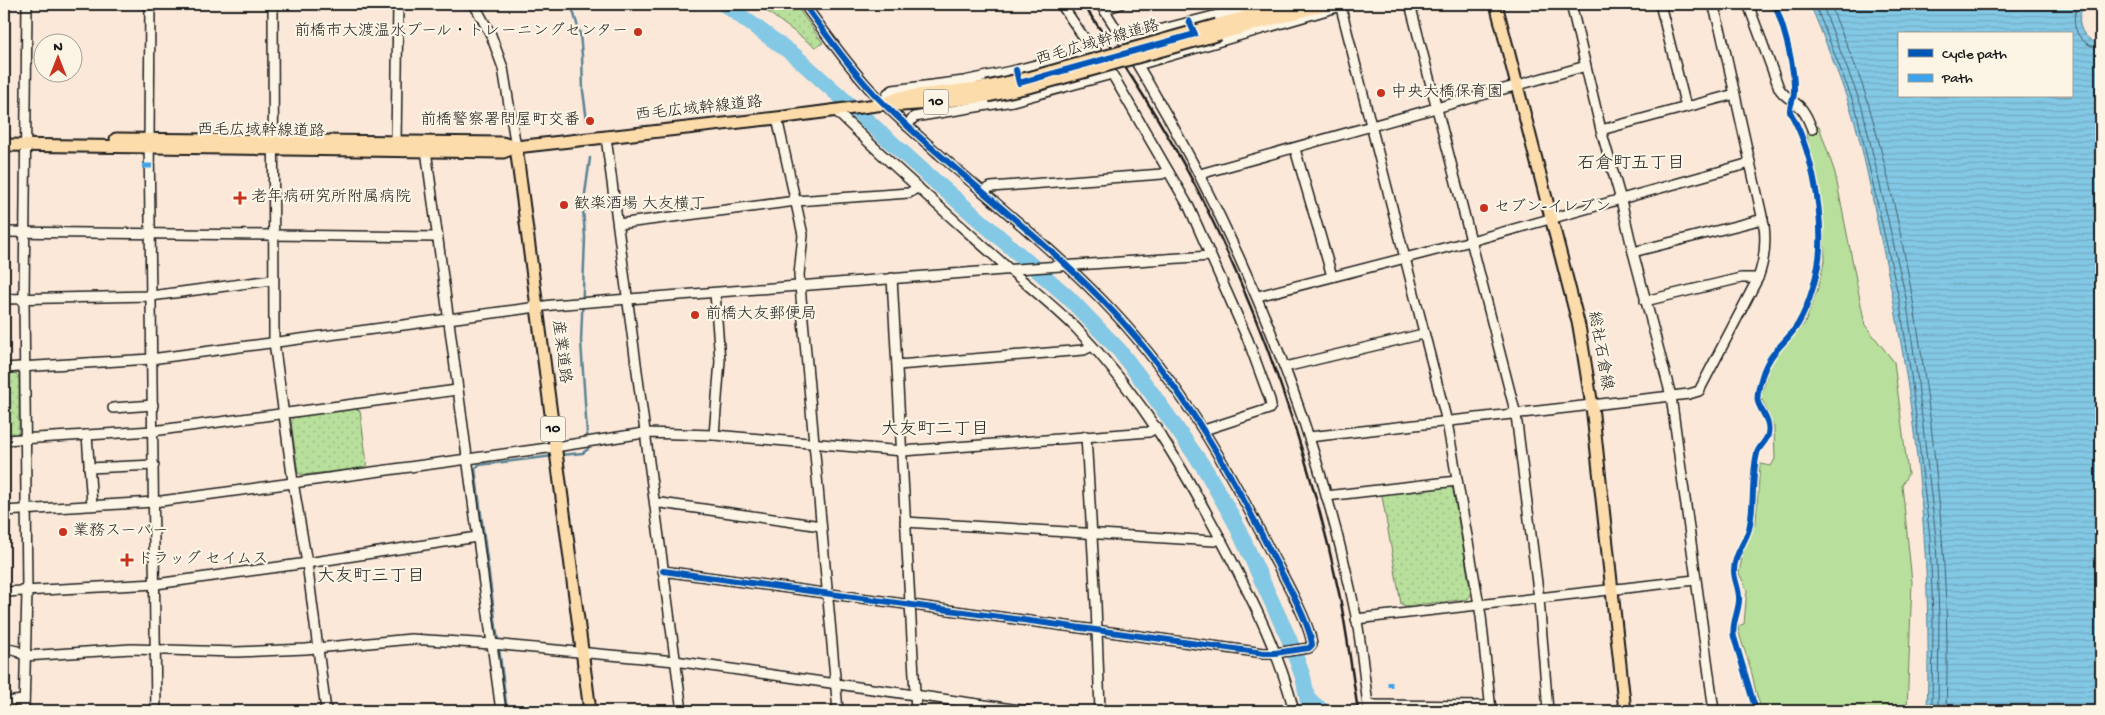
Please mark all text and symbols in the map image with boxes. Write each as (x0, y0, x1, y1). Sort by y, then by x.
street label: 西毛広域幹線道路 (1033, 15, 1162, 71)
place label: 前橋市大渡温水プール・トレーニングセンター (294, 22, 628, 42)
marker: 前橋市大渡温水プール・トレーニングセンター (632, 26, 644, 38)
north arrow (32, 32, 82, 82)
legend (1898, 32, 2072, 98)
text: N (53, 39, 63, 56)
text: Cycle path (1942, 46, 2007, 64)
text: Path (1941, 70, 1973, 88)
place label: 中央大橋保育園 (1391, 83, 1503, 103)
marker: 中央大橋保育園 (1375, 87, 1387, 99)
road number: 10 (924, 90, 948, 114)
street label: 西毛広域幹線道路 (634, 92, 764, 126)
place label: 前橋警察署問屋町交番 (420, 110, 580, 131)
marker: 前橋警察署問屋町交番 (584, 115, 596, 127)
street label: 西毛広域幹線道路 (197, 119, 325, 143)
district label: 石倉町五丁目 (1577, 153, 1685, 175)
place label: 老年病研究所附属病院 (251, 188, 411, 208)
marker: 老年病研究所附属病院 (233, 191, 247, 205)
place label: 歓楽酒場 大友横丁 (574, 195, 706, 215)
place label: セブン-イレブン (1494, 198, 1611, 218)
marker: 歓楽酒場 大友横丁 (558, 199, 570, 211)
marker: セブン-イレブン (1478, 202, 1490, 214)
place label: 前橋大友郵便局 (705, 305, 817, 325)
marker: 前橋大友郵便局 (689, 309, 701, 321)
street label: 総社石倉線 (1583, 310, 1617, 392)
street label: 産業道路 (547, 319, 574, 385)
road number: 10 (540, 416, 566, 442)
district label: 大友町二丁目 (881, 419, 989, 441)
place label: 業務スーパー (73, 522, 168, 542)
marker: 業務スーパー (57, 526, 69, 538)
place label: ドラッグ セイムス (137, 550, 268, 570)
marker: ドラッグ セイムス (121, 554, 133, 566)
district label: 大友町三丁目 (317, 566, 425, 588)

